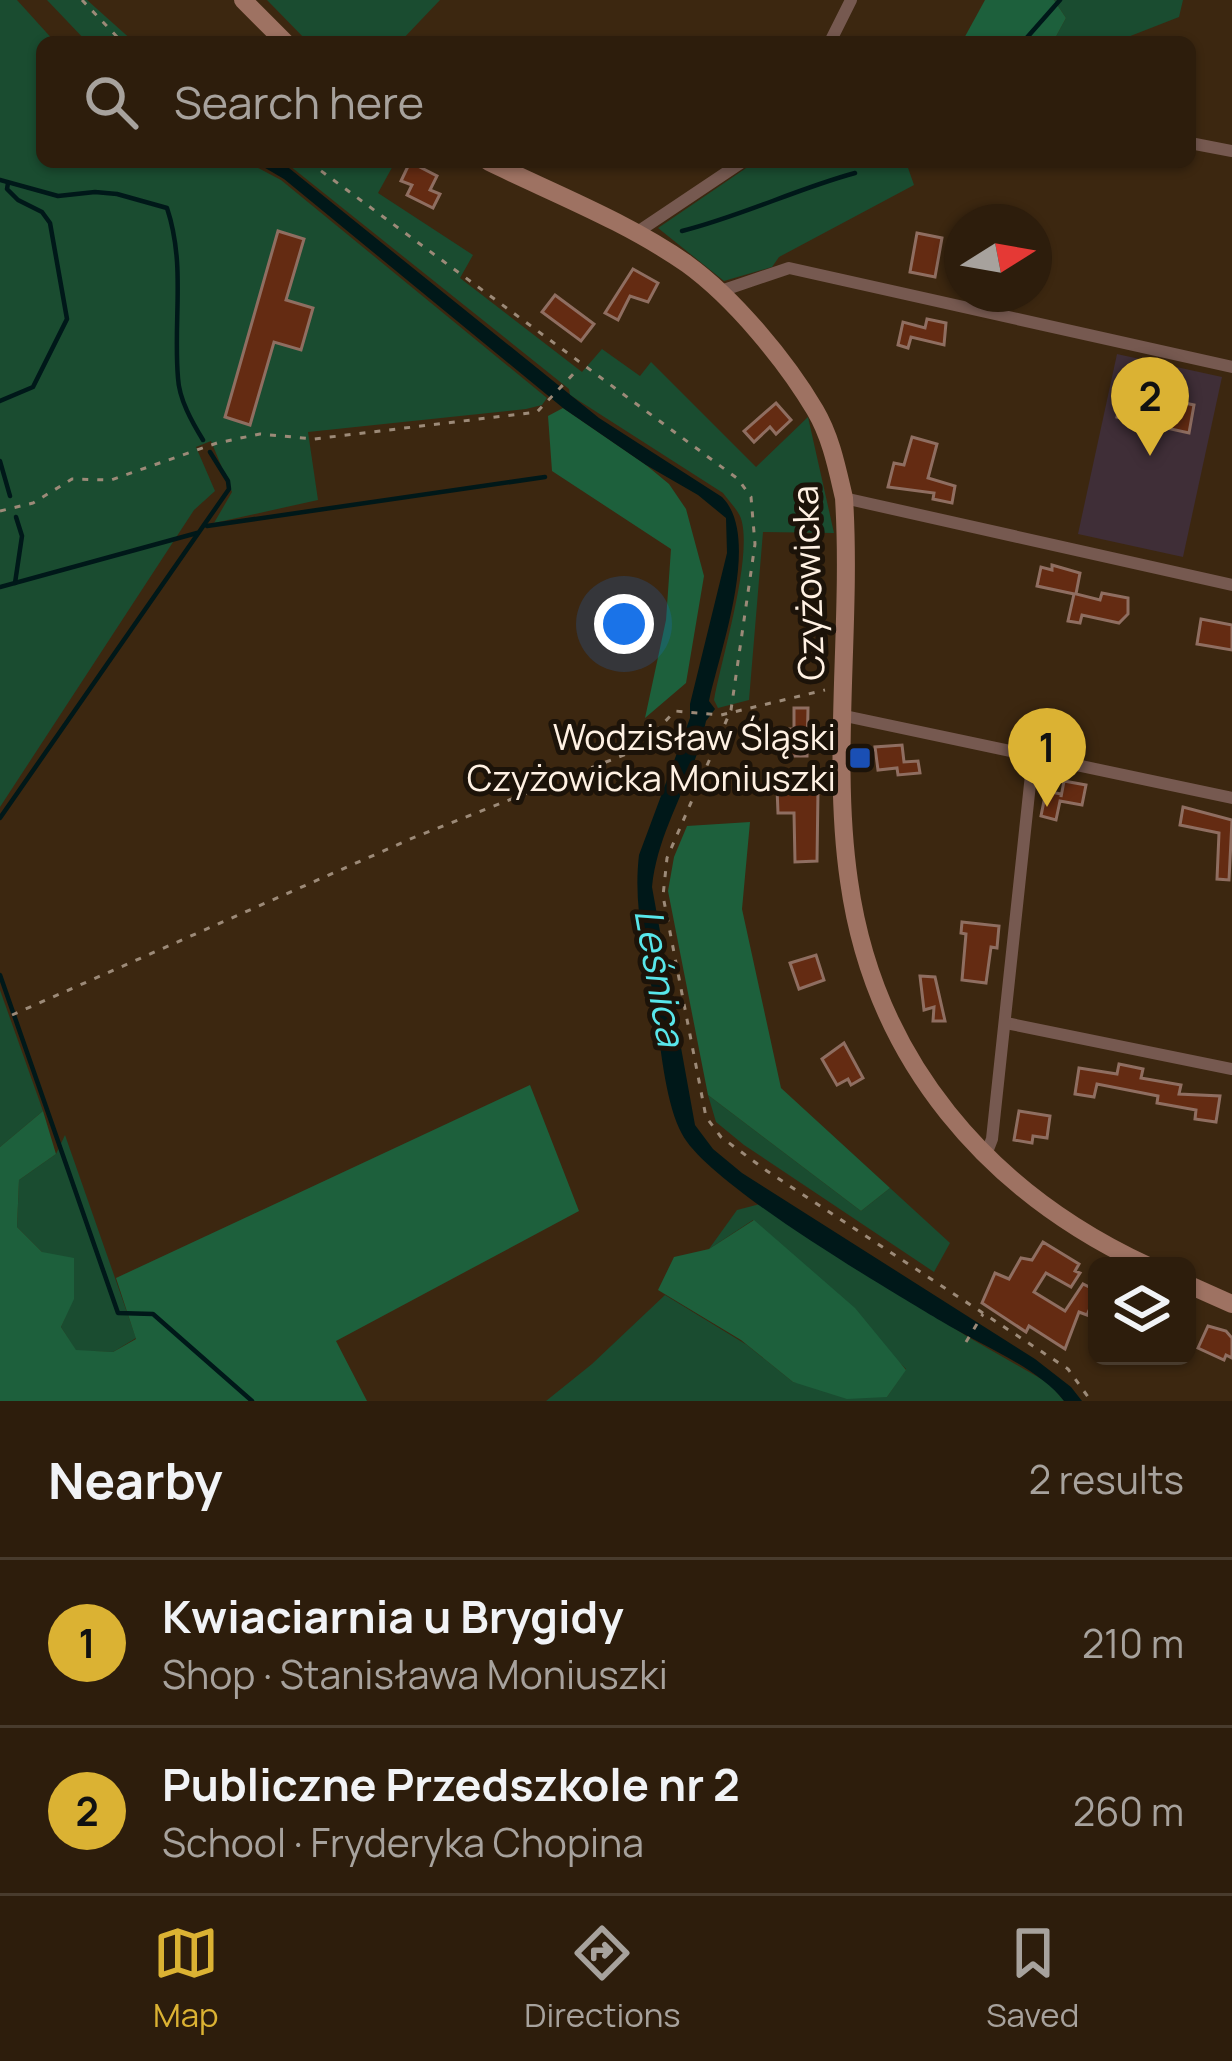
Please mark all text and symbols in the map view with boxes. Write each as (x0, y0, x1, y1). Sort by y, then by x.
search box (36, 36, 1196, 168)
icon: search (78, 69, 144, 135)
text: Search here (174, 71, 424, 133)
north arrow (944, 204, 1052, 312)
pin: 2 (1111, 357, 1189, 456)
street label: Czyżowicka (780, 485, 835, 681)
your location (594, 594, 654, 654)
pin: 1 (1008, 708, 1086, 807)
place label: Wodzisław Śląski Czyżowicka Moniuszki (467, 712, 836, 802)
marker: Wodzisław Śląski Czyżowicka Moniuszki (847, 745, 873, 771)
water label: Leśnica (622, 904, 700, 1052)
map controls (1088, 1257, 1196, 1365)
button: layers (1088, 1257, 1196, 1365)
text: Nearby (48, 1445, 223, 1514)
text: 2 results (1029, 1452, 1184, 1506)
text: Kwiaciarnia u Brygidy (162, 1585, 624, 1647)
text: 1 (78, 1616, 96, 1670)
text: 210 m (1082, 1616, 1184, 1670)
text: Shop · Stanisława Moniuszki (162, 1647, 668, 1701)
text: Publiczne Przedszkole nr 2 (162, 1753, 740, 1815)
text: 2 (75, 1784, 99, 1838)
text: 260 m (1073, 1784, 1184, 1838)
text: School · Fryderyka Chopina (162, 1815, 644, 1869)
tab: Map (153, 1920, 219, 2037)
tab: Directions (524, 1920, 681, 2037)
tab: Saved (986, 1920, 1079, 2037)

